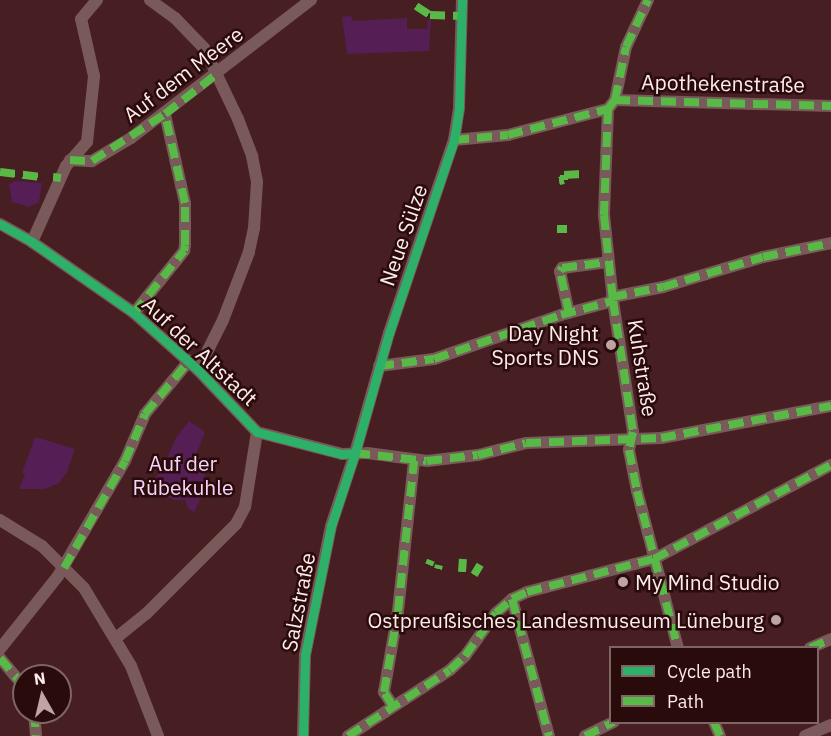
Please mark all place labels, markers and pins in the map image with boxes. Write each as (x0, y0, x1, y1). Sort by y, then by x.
place label: Day Night Sports DNS (491, 320, 599, 370)
marker: Day Night Sports DNS (604, 338, 618, 352)
place label: My Mind Studio (635, 569, 780, 595)
marker: My Mind Studio (616, 575, 630, 589)
place label: Ostpreußisches Landesmuseum Lüneburg (367, 607, 764, 633)
marker: Ostpreußisches Landesmuseum Lüneburg (769, 613, 783, 627)

